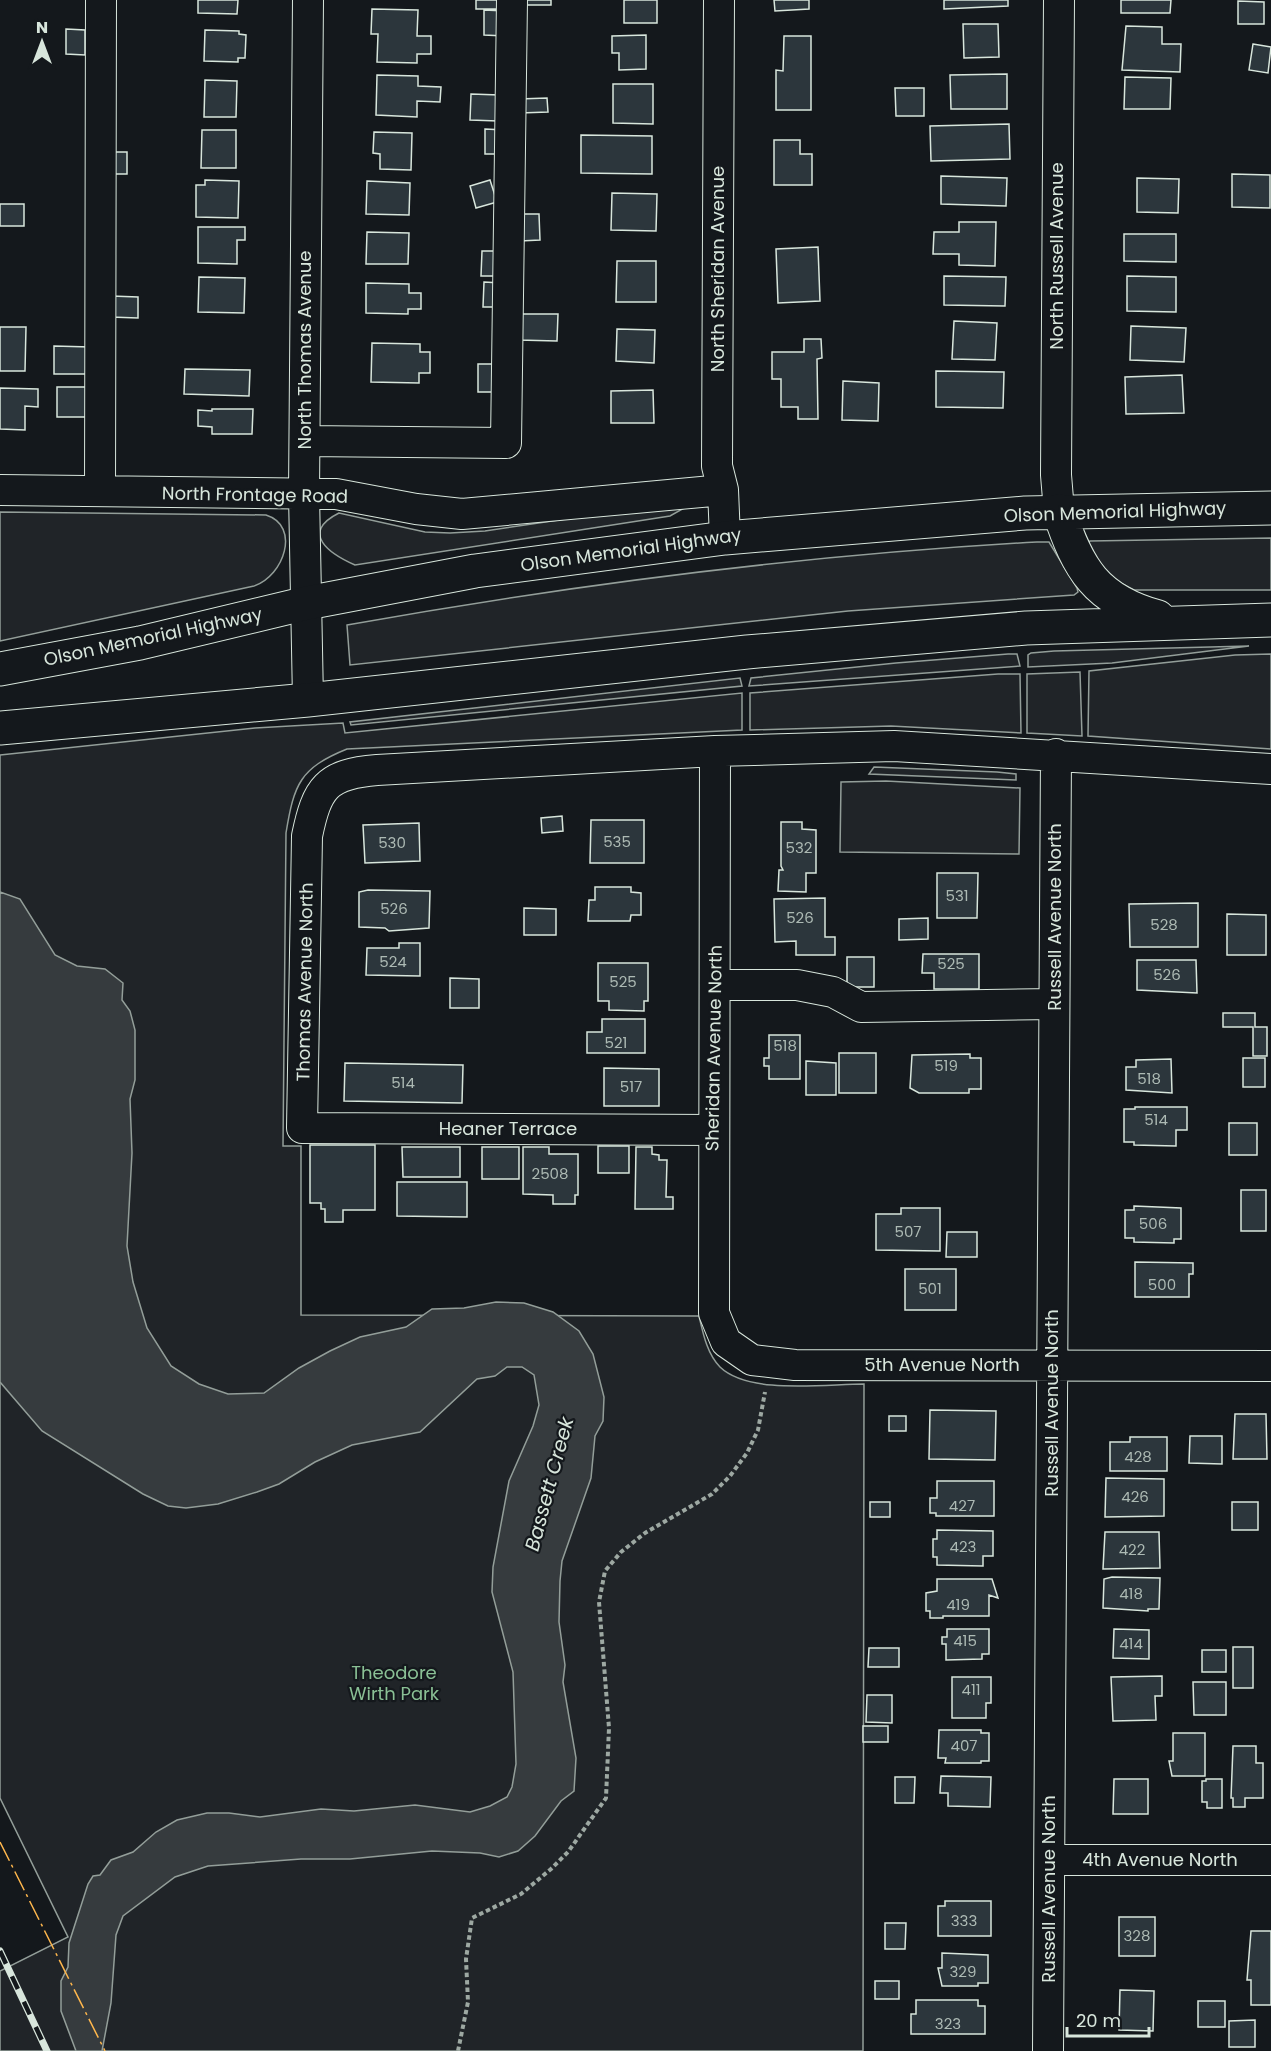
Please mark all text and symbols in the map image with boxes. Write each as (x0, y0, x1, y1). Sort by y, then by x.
north arrow (12, 12, 72, 72)
text: N (36, 16, 48, 39)
street label: North Russell Avenue (1044, 162, 1069, 350)
street label: North Sheridan Avenue (705, 166, 730, 372)
street label: North Thomas Avenue (292, 250, 317, 450)
street label: North Frontage Road (162, 480, 348, 509)
street label: Olson Memorial Highway (1003, 495, 1227, 528)
street label: Olson Memorial Highway (519, 522, 743, 577)
street label: Olson Memorial Highway (41, 601, 264, 672)
street label: Russell Avenue North (1042, 823, 1067, 1011)
house number: 535 (603, 831, 631, 852)
house number: 530 (378, 832, 406, 853)
house number: 532 (786, 837, 812, 858)
street label: Thomas Avenue North (290, 882, 319, 1082)
house number: 531 (945, 885, 969, 906)
house number: 526 (380, 898, 408, 919)
house number: 526 (786, 907, 814, 928)
house number: 528 (1150, 914, 1178, 935)
street label: Sheridan Avenue North (699, 945, 728, 1151)
house number: 524 (379, 951, 407, 972)
house number: 525 (937, 953, 965, 974)
house number: 526 (1153, 964, 1181, 985)
house number: 525 (609, 971, 637, 992)
house number: 521 (605, 1032, 627, 1053)
house number: 518 (773, 1035, 797, 1056)
house number: 519 (934, 1055, 958, 1076)
house number: 518 (1137, 1068, 1161, 1089)
house number: 514 (391, 1072, 415, 1093)
house number: 517 (620, 1076, 642, 1097)
house number: 514 (1144, 1109, 1168, 1130)
street label: Heaner Terrace (439, 1116, 577, 1141)
house number: 2508 (532, 1163, 568, 1184)
house number: 506 (1139, 1213, 1167, 1234)
house number: 507 (894, 1221, 922, 1242)
house number: 500 (1148, 1274, 1176, 1295)
house number: 501 (918, 1278, 942, 1299)
street label: Russell Avenue North (1039, 1309, 1064, 1497)
street label: 5th Avenue North (864, 1352, 1020, 1377)
water label: Bassett Creek (518, 1412, 581, 1554)
house number: 428 (1124, 1446, 1152, 1467)
house number: 426 (1121, 1486, 1149, 1507)
house number: 427 (949, 1495, 975, 1516)
house number: 423 (950, 1536, 976, 1557)
house number: 422 (1119, 1539, 1145, 1560)
house number: 418 (1119, 1583, 1143, 1604)
house number: 419 (946, 1594, 970, 1615)
house number: 415 (953, 1630, 977, 1651)
house number: 414 (1119, 1633, 1143, 1654)
park label: Theodore Wirth Park (349, 1660, 440, 1706)
house number: 411 (961, 1679, 981, 1700)
house number: 407 (950, 1735, 978, 1756)
street label: Russell Avenue North (1036, 1795, 1061, 1983)
street label: 4th Avenue North (1082, 1847, 1238, 1872)
house number: 333 (951, 1910, 977, 1931)
house number: 328 (1124, 1925, 1150, 1946)
house number: 329 (950, 1961, 976, 1982)
scale bar (1067, 2000, 1150, 2038)
text: 20 m (1076, 2008, 1121, 2033)
house number: 323 (935, 2013, 961, 2034)

